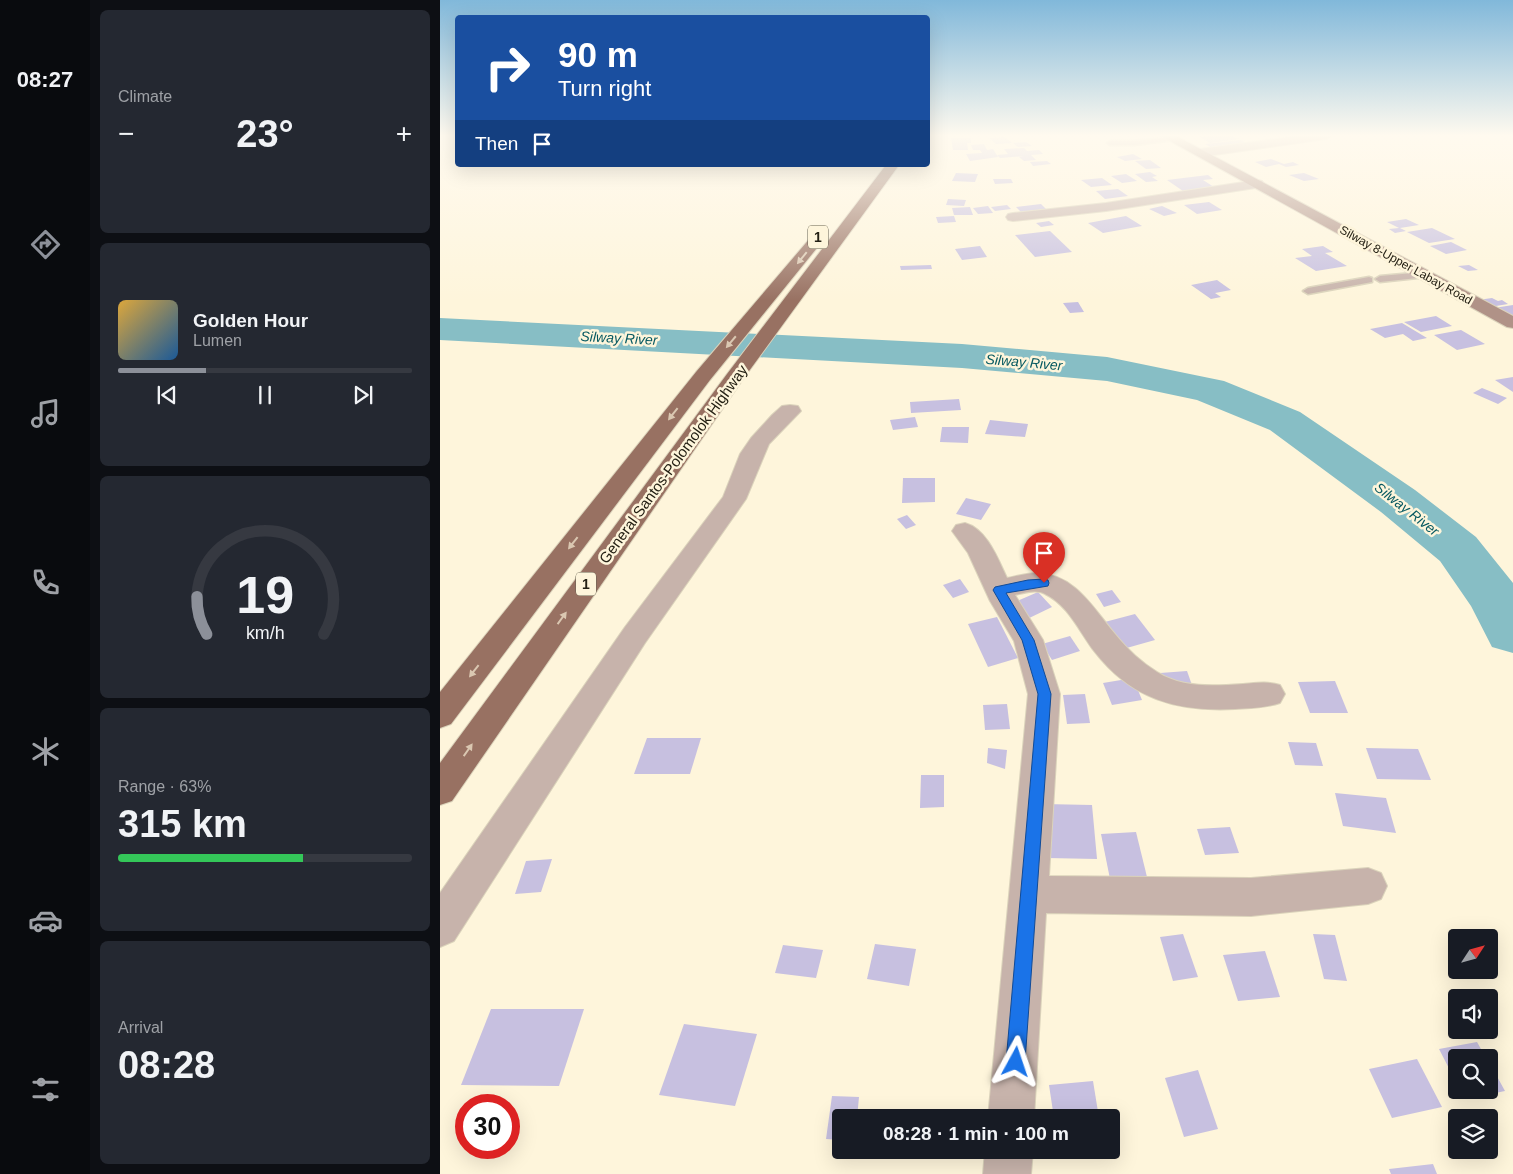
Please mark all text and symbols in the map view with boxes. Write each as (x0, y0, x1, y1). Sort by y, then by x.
icon: right (475, 35, 540, 100)
text: 90 m (558, 35, 638, 74)
text: 08:27 (17, 67, 73, 92)
text: Turn right (558, 76, 651, 101)
text: Climate (118, 88, 172, 105)
text: 23° (236, 113, 294, 155)
text: − (118, 118, 134, 149)
text: + (396, 118, 412, 149)
icon: arrive (528, 130, 556, 158)
text: Then (475, 133, 518, 154)
street label: Silway 8-Upper Labay Road (1337, 223, 1475, 307)
road number: 1 (808, 226, 828, 248)
icon: directions (28, 227, 63, 262)
one-way arrow (796, 251, 807, 264)
text: Golden Hour (193, 310, 308, 331)
water label: Silway River (580, 328, 659, 348)
text: Lumen (193, 332, 242, 349)
one-way arrow (726, 335, 737, 348)
water label: Silway River (985, 351, 1064, 373)
street label: General Santos-Polomolok Highway (595, 361, 751, 566)
icon: previous (153, 381, 181, 409)
icon: pause (251, 381, 279, 409)
icon: next (349, 381, 377, 409)
icon: music (28, 396, 63, 431)
one-way arrow (668, 407, 678, 421)
water label: Silway River (1372, 479, 1443, 540)
pin (1023, 532, 1065, 583)
one-way arrow (568, 536, 579, 549)
icon: arrive (1030, 539, 1058, 567)
icon: phone (28, 565, 63, 600)
text: 19 (236, 566, 294, 624)
road number: 1 (576, 572, 596, 596)
one-way arrow (557, 611, 567, 624)
text: km/h (246, 623, 284, 643)
one-way arrow (469, 664, 479, 678)
icon: climate (28, 734, 63, 769)
one-way arrow (463, 743, 473, 757)
text: Range · 63% (118, 778, 211, 795)
text: 315 km (118, 803, 247, 845)
icon: car (28, 903, 63, 938)
north arrow (1448, 929, 1498, 979)
map controls (1448, 929, 1498, 1159)
button: sound (1448, 989, 1498, 1039)
text: Arrival (118, 1019, 163, 1036)
position arrow (989, 1035, 1041, 1087)
text: 08:28 (118, 1044, 215, 1086)
button: search (1448, 1049, 1498, 1099)
icon: filters (28, 1072, 63, 1107)
speed limit sign: 30 (455, 1094, 520, 1159)
button: layers (1448, 1109, 1498, 1159)
text: 08:28 · 1 min · 100 m (883, 1123, 1069, 1144)

